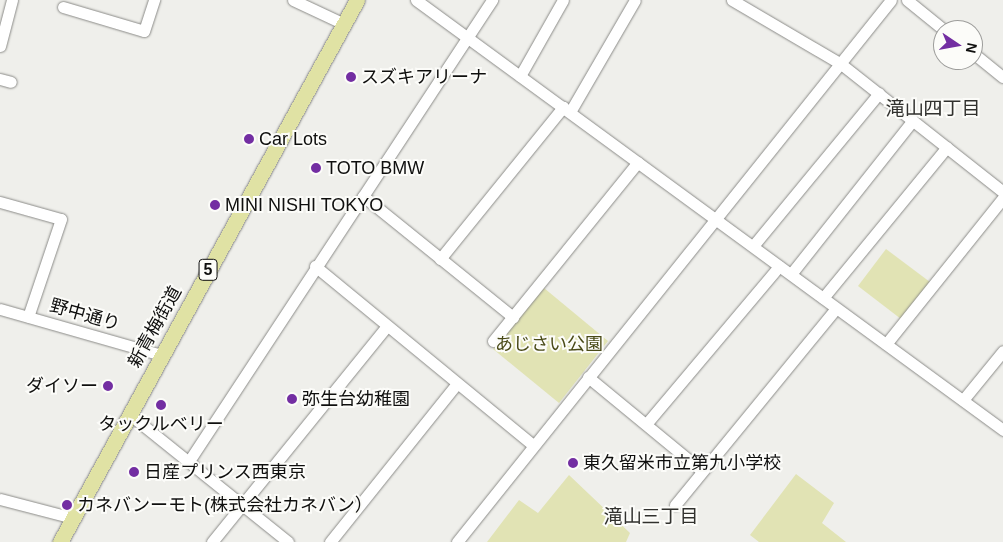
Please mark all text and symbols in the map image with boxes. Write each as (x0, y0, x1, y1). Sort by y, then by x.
north arrow (933, 20, 983, 70)
text: N (963, 41, 981, 55)
place label: スズキアリーナ (361, 66, 487, 88)
marker: スズキアリーナ (345, 71, 357, 83)
district label: 滝山四丁目 (886, 98, 980, 120)
place label: Car Lots (259, 128, 327, 150)
marker: Car Lots (243, 133, 255, 145)
place label: TOTO BMW (326, 157, 424, 179)
marker: TOTO BMW (310, 162, 322, 174)
place label: MINI NISHI TOKYO (225, 194, 384, 216)
marker: MINI NISHI TOKYO (209, 199, 221, 211)
road number: 5 (198, 256, 218, 284)
street label: 新青梅街道 (124, 282, 186, 372)
street label: 野中通り (47, 295, 123, 335)
park label: あじさい公園 (495, 333, 603, 355)
place label: ダイソー (26, 375, 98, 397)
marker: ダイソー (102, 380, 114, 392)
place label: 弥生台幼稚園 (302, 388, 410, 410)
marker: 弥生台幼稚園 (286, 393, 298, 405)
marker: タックルベリー (155, 399, 167, 411)
place label: タックルベリー (98, 413, 224, 435)
place label: 東久留米市立第九小学校 (583, 452, 781, 474)
marker: 東久留米市立第九小学校 (567, 457, 579, 469)
place label: 日産プリンス西東京 (144, 461, 306, 483)
marker: 日産プリンス西東京 (128, 466, 140, 478)
place label: カネバンーモト(株式会社カネバン） (77, 494, 371, 516)
marker: カネバンーモト(株式会社カネバン） (61, 499, 73, 511)
district label: 滝山三丁目 (604, 506, 698, 528)

